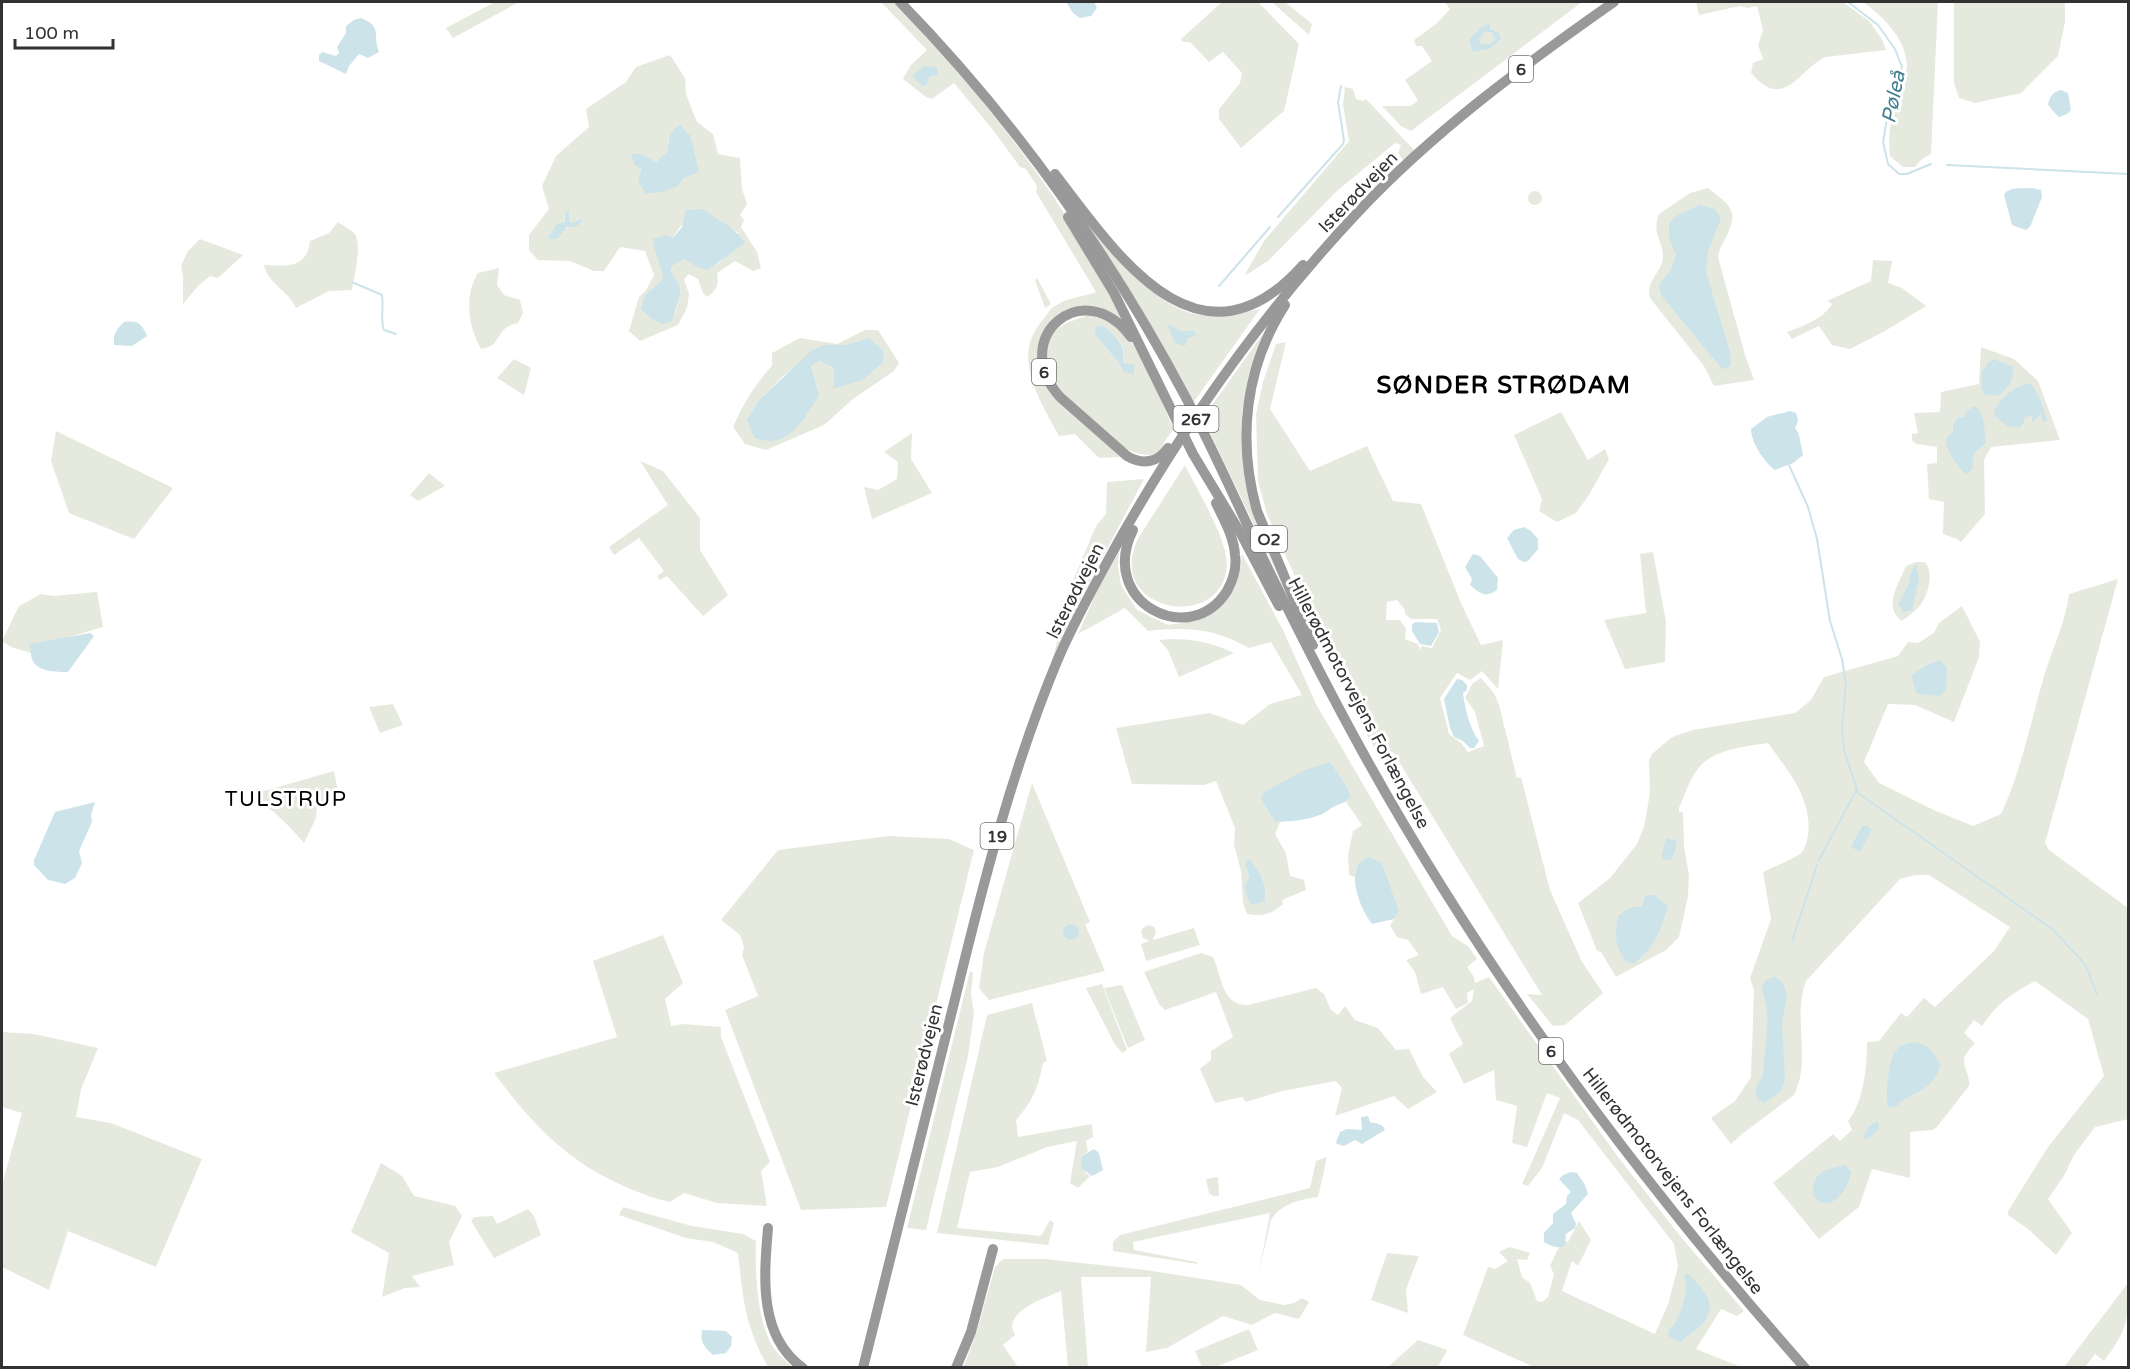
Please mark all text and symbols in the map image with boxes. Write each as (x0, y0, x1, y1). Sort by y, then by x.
scale bar (15, 12, 112, 50)
text: 100 m (24, 22, 79, 44)
road number: 6 (1509, 56, 1533, 82)
water label: Pøleå (1877, 68, 1911, 125)
street label: Isterødvejen (1314, 147, 1402, 237)
road number: 6 (1032, 359, 1056, 385)
district label: SØNDER STRØDAM (1376, 371, 1632, 400)
road number: 267 (1174, 406, 1218, 432)
road number: O2 (1251, 526, 1287, 552)
street label: Isterødvejen (1041, 539, 1109, 643)
street label: Hillerødmotorvejens Forlængelse (1283, 574, 1435, 832)
district label: TULSTRUP (225, 787, 347, 812)
road number: 19 (980, 823, 1014, 849)
street label: Isterødvejen (901, 1002, 947, 1108)
road number: 6 (1539, 1038, 1563, 1064)
street label: Hillerødmotorvejens Forlængelse (1578, 1063, 1768, 1299)

